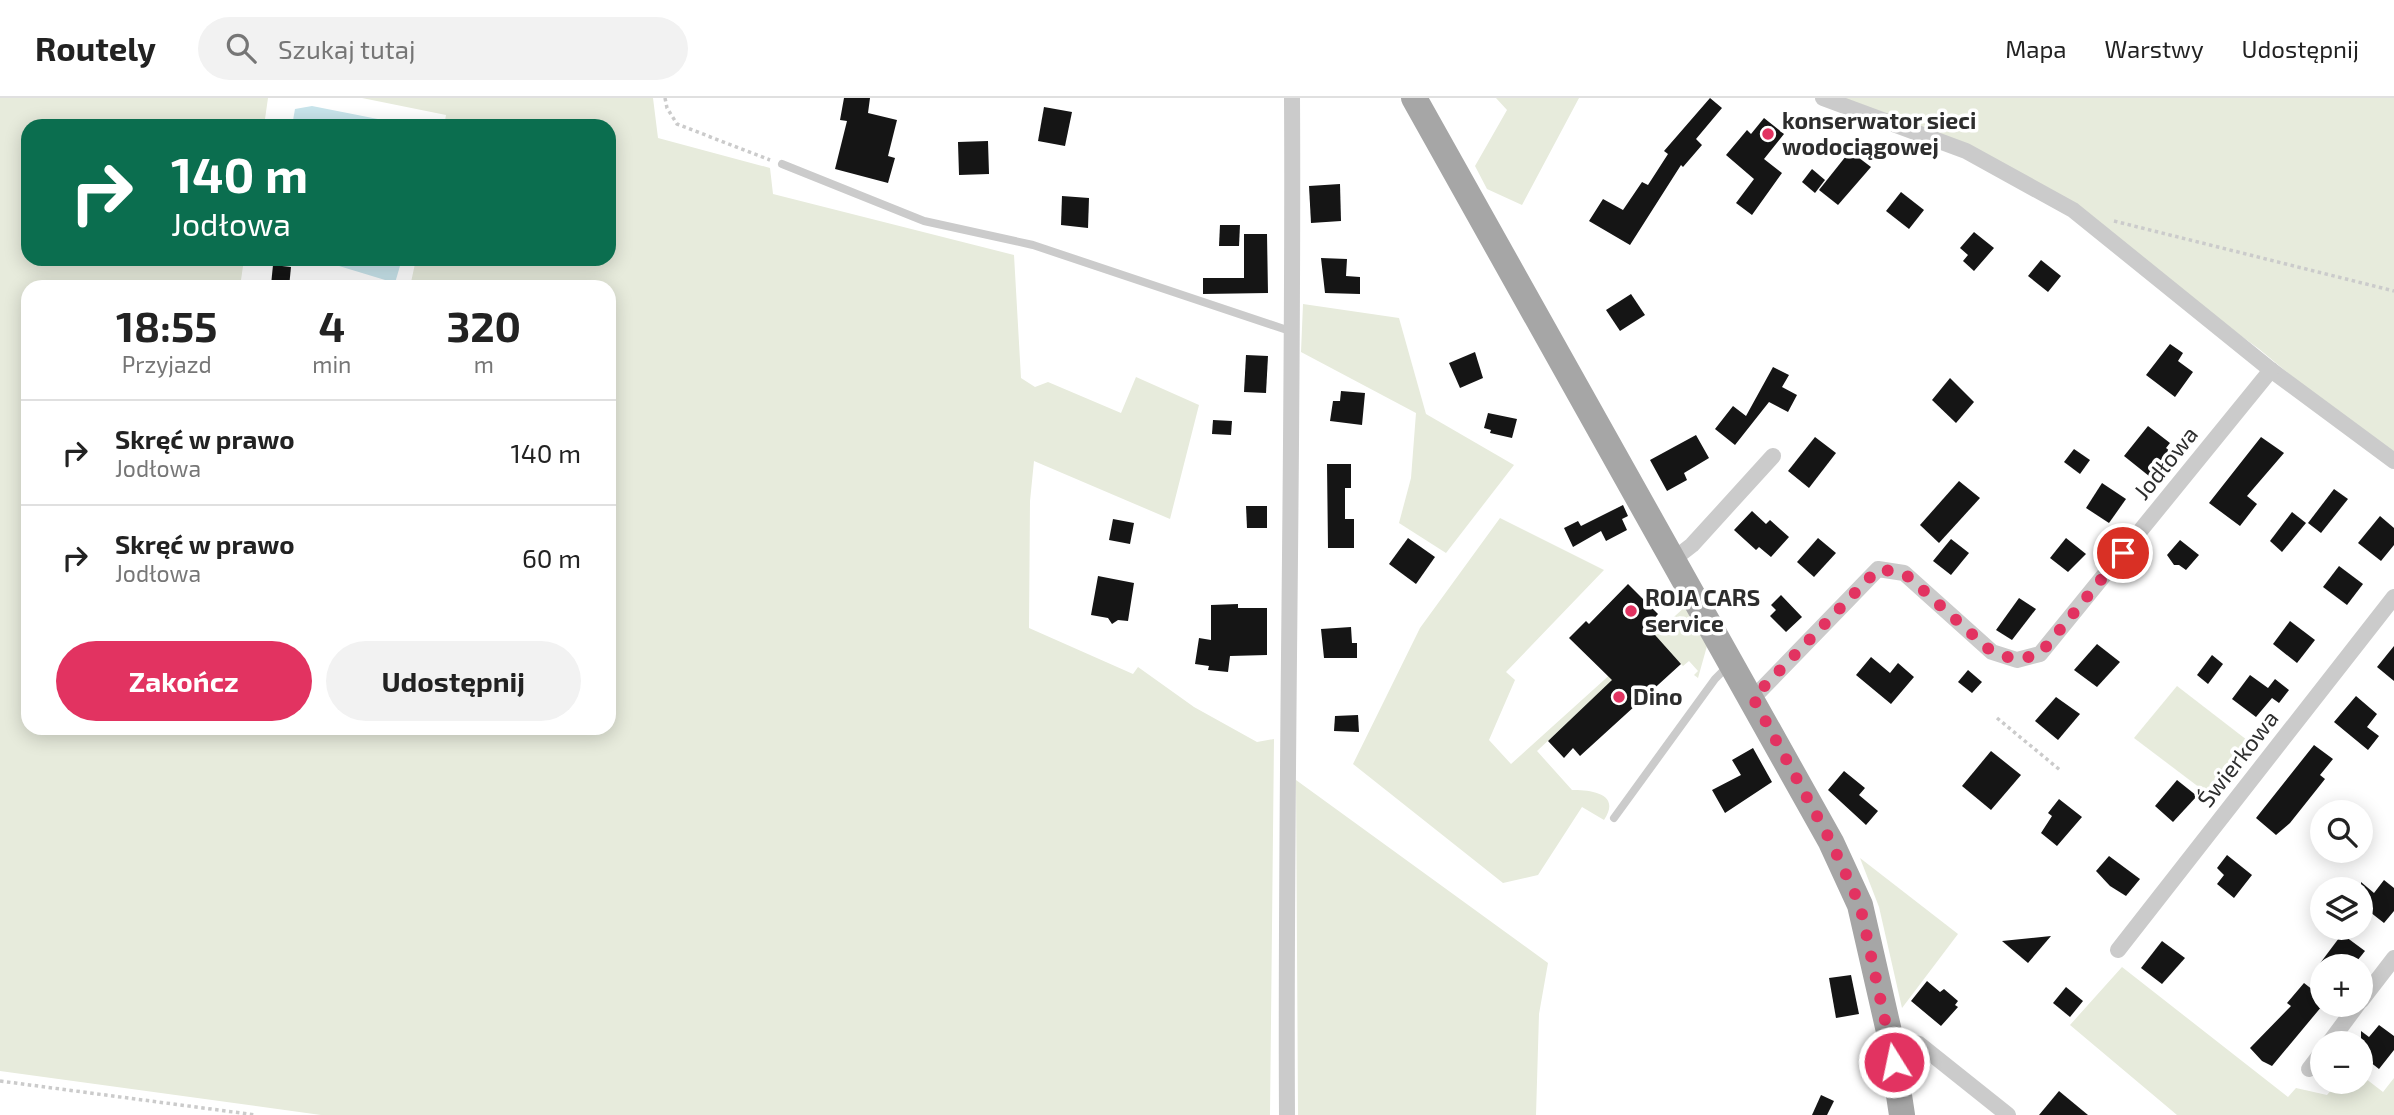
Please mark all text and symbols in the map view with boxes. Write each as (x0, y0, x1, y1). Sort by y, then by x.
search box (198, 17, 688, 80)
text: Routely (35, 28, 156, 68)
icon: search (222, 29, 260, 67)
text: Szukaj tutaj (278, 33, 415, 64)
text: Mapa (2005, 34, 2067, 63)
text: Warstwy (2105, 34, 2204, 63)
text: Udostępnij (2242, 34, 2359, 63)
place label: konserwator sieci wodociągowej (1782, 106, 1976, 160)
marker: konserwator sieci wodociągowej (1760, 126, 1776, 142)
text: 140 m (171, 144, 308, 203)
icon: right (56, 147, 147, 238)
text: Jodłowa (171, 204, 291, 242)
text: 18:55 (116, 300, 217, 350)
text: 4 (318, 300, 345, 350)
text: 320 (446, 300, 521, 350)
text: Przyjazd (122, 350, 212, 378)
text: min (312, 350, 351, 378)
text: m (474, 350, 494, 378)
street label: Jodłowa (2127, 420, 2203, 505)
text: Skręć w prawo (115, 423, 295, 454)
icon: right (56, 434, 94, 472)
text: 140 m (510, 437, 581, 468)
text: Jodłowa (115, 454, 201, 482)
pin (2093, 523, 2153, 583)
text: Skręć w prawo (115, 528, 295, 559)
icon: arrive (2104, 534, 2142, 572)
icon: right (56, 539, 94, 577)
text: 60 m (522, 542, 581, 573)
text: Jodłowa (115, 559, 201, 587)
place label: ROJA CARS service (1645, 583, 1760, 637)
marker: ROJA CARS service (1623, 603, 1639, 619)
button: Zakończ (56, 641, 312, 721)
button: Udostępnij (326, 641, 581, 721)
place label: Dino (1633, 682, 1682, 710)
marker: Dino (1611, 689, 1627, 705)
street label: Świerkowa (2191, 704, 2284, 812)
map controls (2310, 800, 2373, 1094)
button: search (2310, 800, 2373, 863)
button: layers (2310, 877, 2373, 940)
button: + (2310, 954, 2373, 1017)
position arrow (1857, 1025, 1931, 1099)
button: − (2310, 1031, 2373, 1094)

